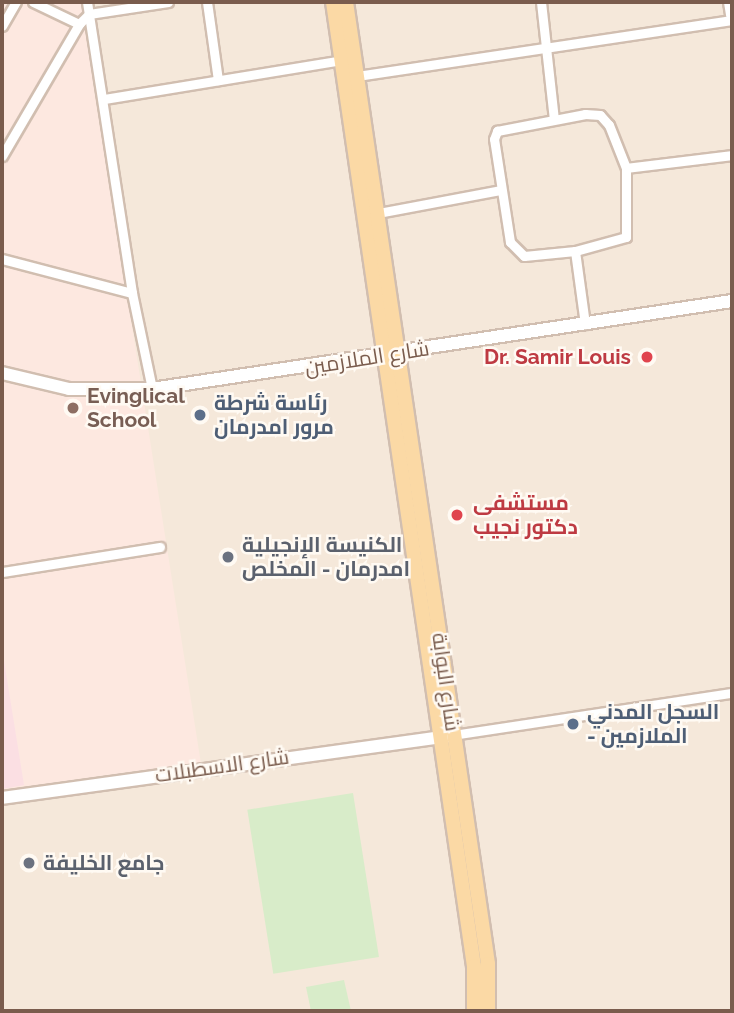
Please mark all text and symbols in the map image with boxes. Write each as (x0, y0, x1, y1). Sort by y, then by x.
street label: شارع الملازمين (303, 336, 431, 380)
place label: Dr. Samir Louis (484, 344, 631, 370)
marker: Dr. Samir Louis (637, 347, 657, 367)
place label: Evinglical School (87, 383, 185, 433)
place label: رئاسة شرطة مرور امدرمان (214, 390, 334, 440)
marker: Evinglical School (65, 400, 81, 416)
marker: رئاسة شرطة مرور امدرمان (192, 407, 208, 423)
place label: مستشفى دكتور نجيب (473, 490, 578, 540)
marker: مستشفى دكتور نجيب (447, 505, 467, 525)
place label: الكنيسة الإنجيلية امدرمان - المخلص (242, 532, 410, 582)
marker: الكنيسة الإنجيلية امدرمان - المخلص (220, 549, 236, 565)
street label: شارع البوابة (427, 631, 465, 733)
place label: السجل المدني - الملازمين (587, 699, 719, 749)
marker: السجل المدني - الملازمين (565, 716, 581, 732)
street label: شارع الاسطبلات (153, 744, 291, 788)
place label: جامع الخليفة (43, 850, 164, 876)
marker: جامع الخليفة (21, 855, 37, 871)

